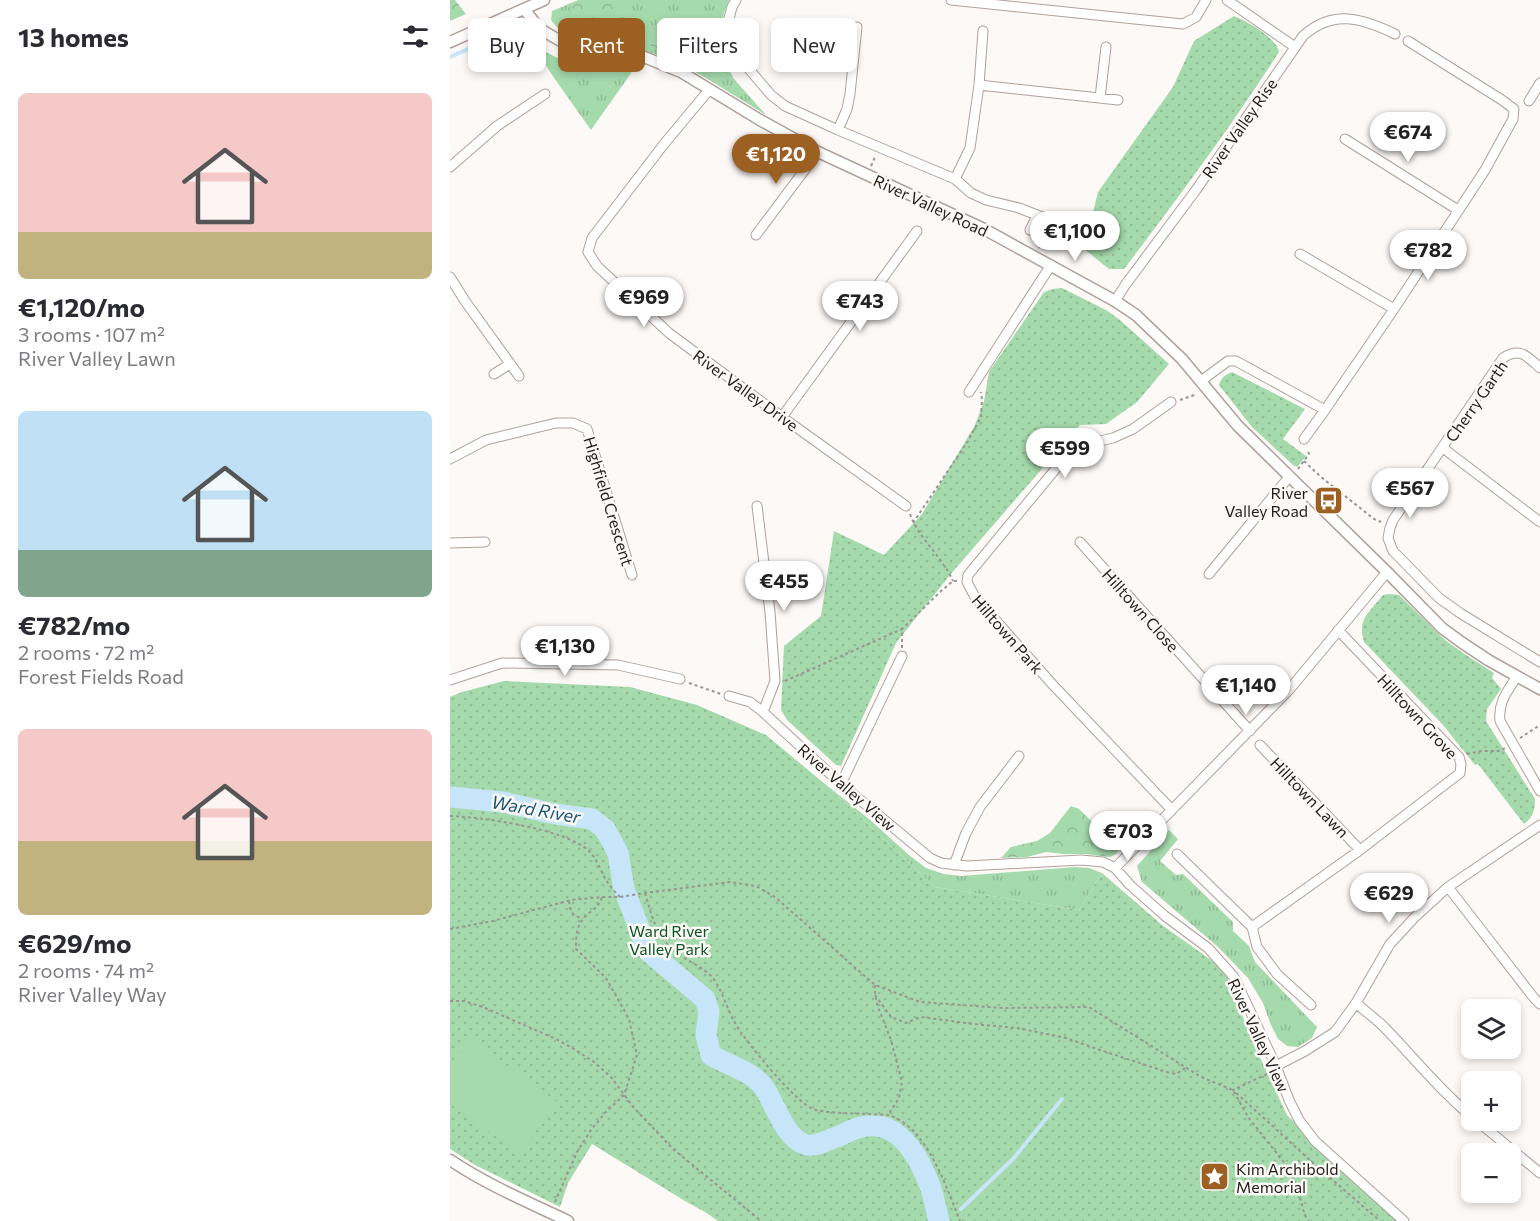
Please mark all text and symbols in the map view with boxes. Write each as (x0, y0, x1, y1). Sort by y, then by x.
chip: Buy (468, 18, 546, 72)
chip: Rent (558, 18, 645, 72)
chip: Filters (657, 18, 759, 72)
chip: New (771, 18, 857, 72)
icon: filters (399, 20, 432, 53)
text: 13 homes (18, 21, 129, 52)
street label: River Valley Rise (1198, 74, 1280, 182)
pin: €674 (1372, 112, 1444, 163)
text: €674 (1384, 119, 1432, 143)
icon: home (171, 132, 279, 240)
pin: €1,120 (727, 134, 825, 185)
text: €1,120 (746, 141, 806, 165)
street label: River Valley Road (871, 170, 991, 240)
pin: €1,100 (1026, 211, 1124, 262)
text: €1,100 (1044, 218, 1106, 242)
pin: €782 (1392, 230, 1464, 281)
text: €782 (1404, 237, 1452, 261)
pin: €969 (608, 277, 680, 328)
pin: €743 (824, 281, 896, 332)
text: €969 (619, 284, 669, 308)
text: €743 (836, 288, 884, 312)
text: €1,120/mo (18, 291, 145, 322)
text: 3 rooms · 107 m² (18, 322, 165, 346)
street label: River Valley Drive (690, 345, 802, 435)
text: River Valley Lawn (18, 346, 176, 370)
street label: Cherry Garth (1441, 357, 1511, 445)
pin: €599 (1029, 428, 1101, 479)
street label: Highfield Crescent (580, 434, 638, 568)
text: €599 (1040, 435, 1090, 459)
icon: home (171, 450, 279, 558)
pin: €567 (1374, 468, 1446, 519)
text: €567 (1386, 475, 1434, 499)
place label: River Valley Road (1224, 483, 1309, 520)
bus stop icon: River Valley Road (1313, 485, 1345, 517)
pin: €455 (748, 561, 820, 612)
street label: Hilltown Close (1099, 565, 1183, 655)
text: €455 (759, 568, 809, 592)
street label: Hilltown Park (969, 591, 1048, 678)
text: €782/mo (18, 609, 130, 640)
pin: €1,130 (516, 626, 614, 677)
text: €1,130 (535, 633, 595, 657)
text: 2 rooms · 72 m² (18, 640, 154, 664)
text: Forest Fields Road (18, 664, 184, 688)
pin: €1,140 (1197, 665, 1295, 716)
street label: Hilltown Grove (1374, 670, 1462, 762)
text: €1,140 (1215, 672, 1277, 696)
street label: River Valley View (794, 739, 900, 835)
street label: Hilltown Lawn (1267, 753, 1353, 841)
icon: home (171, 768, 279, 876)
water label: Ward River (490, 790, 583, 828)
pin: €703 (1092, 811, 1164, 862)
text: €703 (1103, 818, 1153, 842)
pin: €629 (1353, 873, 1425, 924)
text: €629 (1364, 880, 1414, 904)
park label: Ward River Valley Park (629, 921, 710, 958)
text: €629/mo (18, 927, 132, 958)
text: 2 rooms · 74 m² (18, 958, 154, 982)
street label: River Valley View (1224, 975, 1294, 1095)
text: River Valley Way (18, 982, 167, 1006)
map controls (1461, 999, 1521, 1203)
button: layers (1461, 999, 1521, 1059)
button: + (1461, 1071, 1521, 1131)
button: − (1461, 1143, 1521, 1203)
place label: Kim Archibold Memorial (1236, 1159, 1339, 1196)
place icon: Kim Archibold Memorial (1199, 1161, 1231, 1193)

